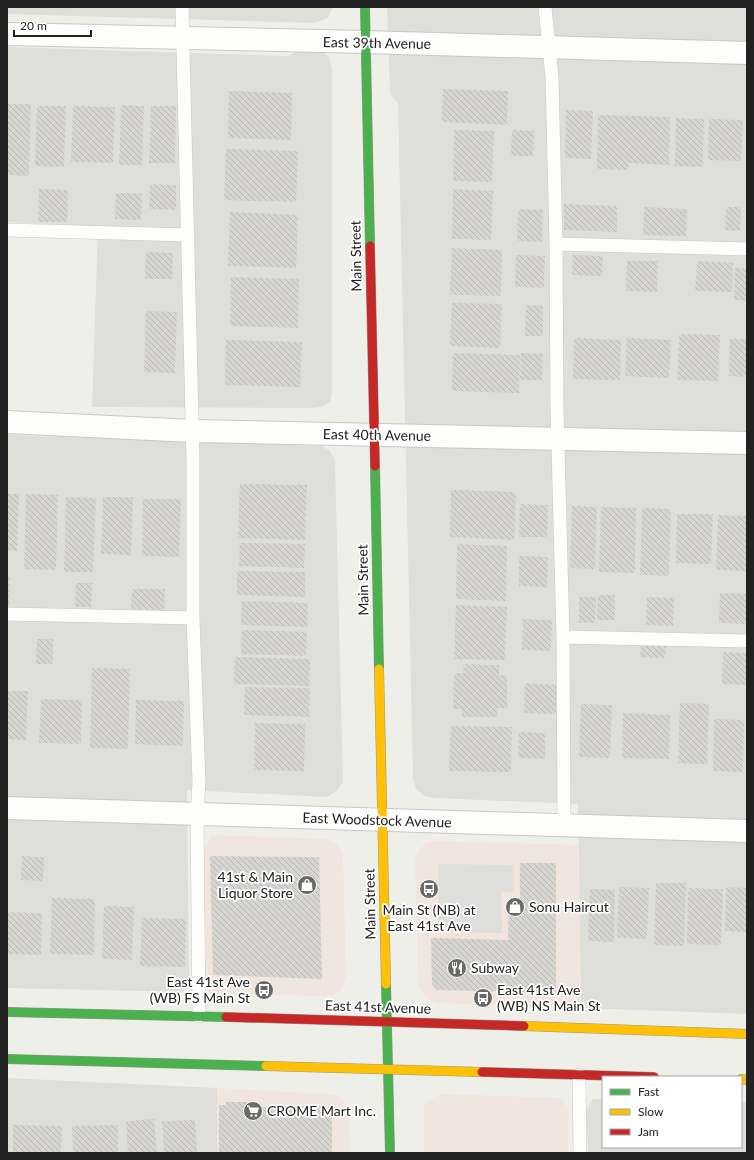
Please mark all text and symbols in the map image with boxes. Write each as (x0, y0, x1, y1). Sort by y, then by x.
scale bar (14, 12, 91, 38)
text: 20 m (20, 18, 47, 33)
street label: East 39th Avenue (323, 33, 431, 52)
street label: Main Street (346, 220, 365, 292)
street label: East 40th Avenue (323, 425, 431, 444)
street label: Main Street (353, 544, 372, 616)
street label: East Woodstock Avenue (302, 808, 452, 831)
place label: 41st & Main Liquor Store (218, 868, 293, 901)
street label: Main Street (360, 868, 379, 940)
shop icon: 41st & Main Liquor Store (296, 874, 318, 896)
bus stop icon: Main St (NB) at East 41st Ave (418, 878, 440, 900)
shop icon: Sonu Haircut (504, 896, 526, 918)
place label: Sonu Haircut (529, 898, 609, 915)
place label: Main St (NB) at East 41st Ave (382, 901, 476, 934)
restaurant icon: Subway (446, 957, 468, 979)
place label: Subway (471, 959, 520, 976)
place label: East 41st Ave (WB) FS Main St (150, 973, 250, 1006)
bus stop icon: East 41st Ave (WB) FS Main St (253, 979, 275, 1001)
place label: East 41st Ave (WB) NS Main St (497, 981, 600, 1014)
bus stop icon: East 41st Ave (WB) NS Main St (472, 987, 494, 1009)
street label: East 41st Avenue (325, 996, 431, 1017)
legend (602, 1076, 742, 1148)
text: Fast (638, 1084, 660, 1099)
supermarket icon: CROME Mart Inc. (242, 1100, 264, 1122)
place label: CROME Mart Inc. (267, 1102, 376, 1119)
text: Slow (638, 1104, 664, 1119)
text: Jam (638, 1124, 659, 1139)

